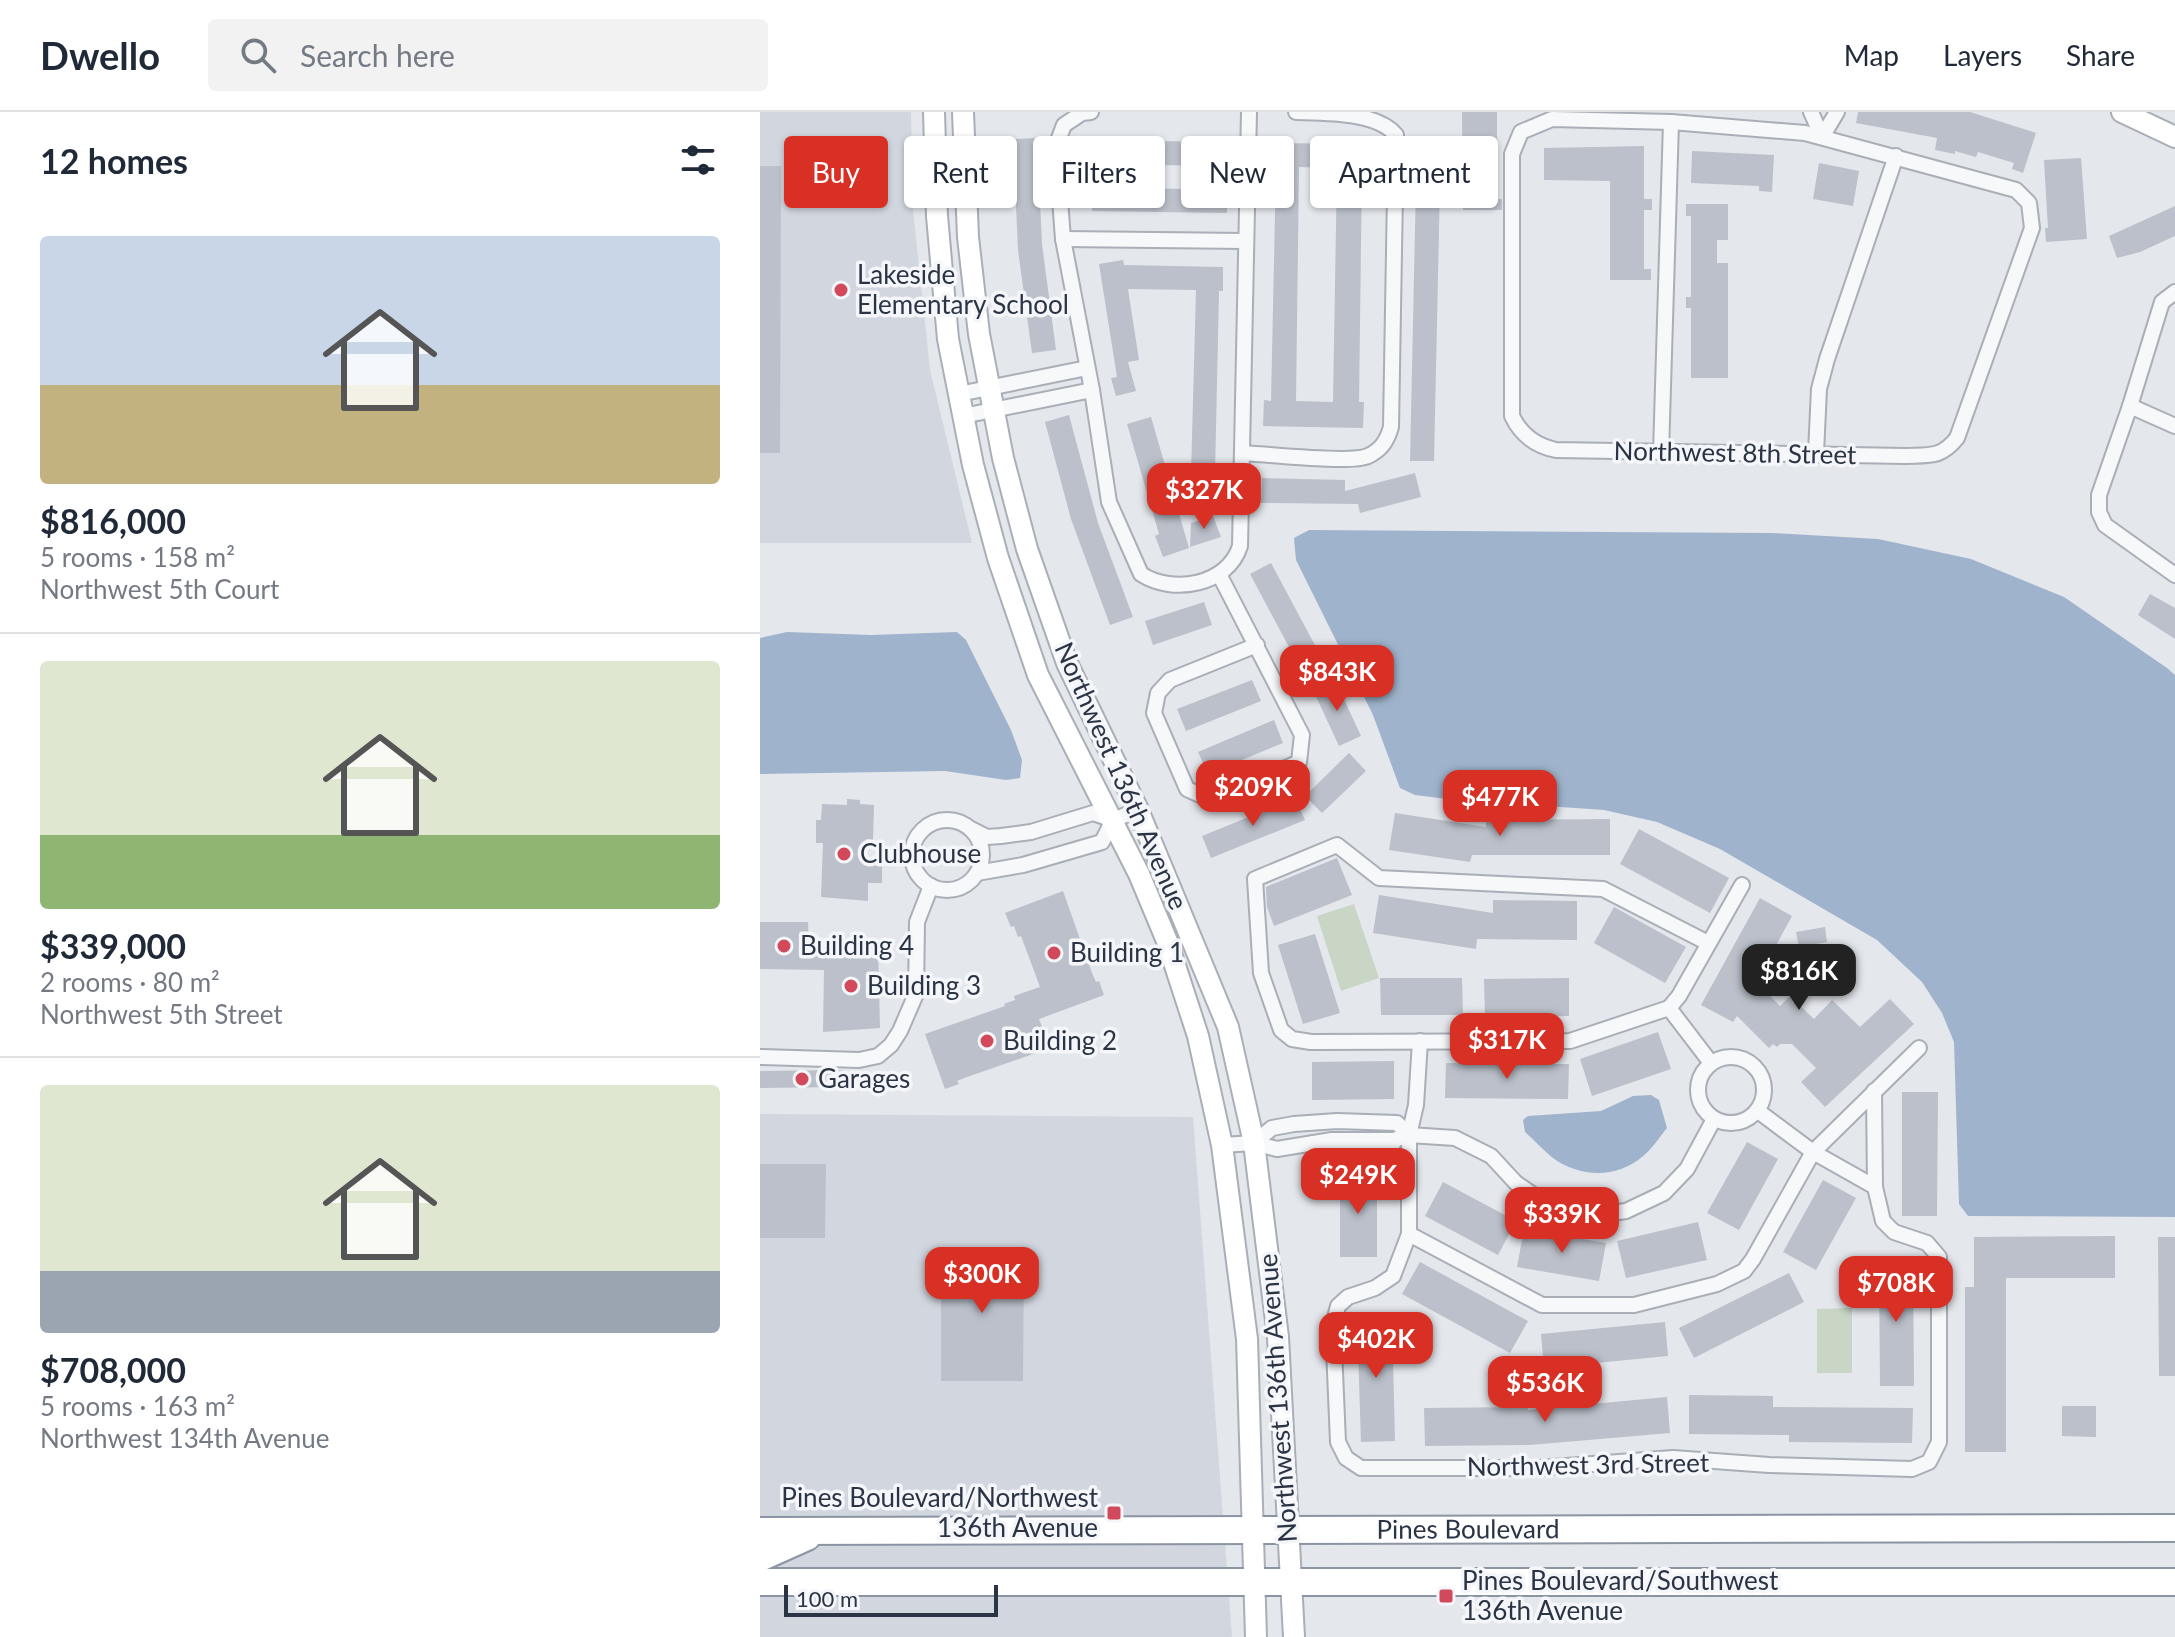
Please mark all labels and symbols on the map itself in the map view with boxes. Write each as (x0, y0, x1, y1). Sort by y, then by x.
place label: Lakeside Elementary School (857, 258, 1069, 320)
marker: Lakeside Elementary School (832, 281, 850, 299)
street label: Northwest 8th Street (1613, 434, 1857, 470)
pin: $327K (1148, 463, 1260, 531)
street label: Northwest 136th Avenue (1048, 637, 1195, 914)
pin: $843K (1281, 645, 1393, 713)
pin: $209K (1197, 760, 1309, 828)
pin: $477K (1444, 770, 1556, 838)
place label: Clubhouse (860, 837, 981, 869)
marker: Clubhouse (835, 845, 853, 863)
place label: Building 4 (800, 929, 914, 961)
place label: Building 1 (1070, 936, 1184, 968)
marker: Building 4 (775, 937, 793, 955)
marker: Building 1 (1045, 944, 1063, 962)
pin: $816K (1743, 944, 1855, 1012)
place label: Building 3 (867, 969, 981, 1001)
marker: Building 3 (842, 977, 860, 995)
pin: $317K (1451, 1013, 1563, 1081)
place label: Building 2 (1003, 1024, 1117, 1056)
marker: Building 2 (978, 1032, 996, 1050)
place label: Garages (818, 1062, 910, 1094)
marker: Garages (793, 1070, 811, 1088)
pin: $249K (1302, 1148, 1414, 1216)
pin: $339K (1506, 1187, 1618, 1255)
pin: $300K (926, 1247, 1038, 1315)
street label: Northwest 136th Avenue (1251, 1253, 1303, 1544)
pin: $708K (1840, 1256, 1952, 1324)
pin: $402K (1320, 1312, 1432, 1380)
pin: $536K (1489, 1356, 1601, 1424)
street label: Northwest 3rd Street (1467, 1446, 1710, 1482)
place label: Pines Boulevard/Northwest 136th Avenue (781, 1481, 1099, 1543)
marker: Pines Boulevard/Northwest 136th Avenue (1105, 1504, 1123, 1522)
street label: Pines Boulevard (1376, 1512, 1560, 1545)
place label: Pines Boulevard/Southwest 136th Avenue (1462, 1564, 1779, 1626)
scale bar (784, 1581, 998, 1617)
marker: Pines Boulevard/Southwest 136th Avenue (1437, 1587, 1455, 1605)

